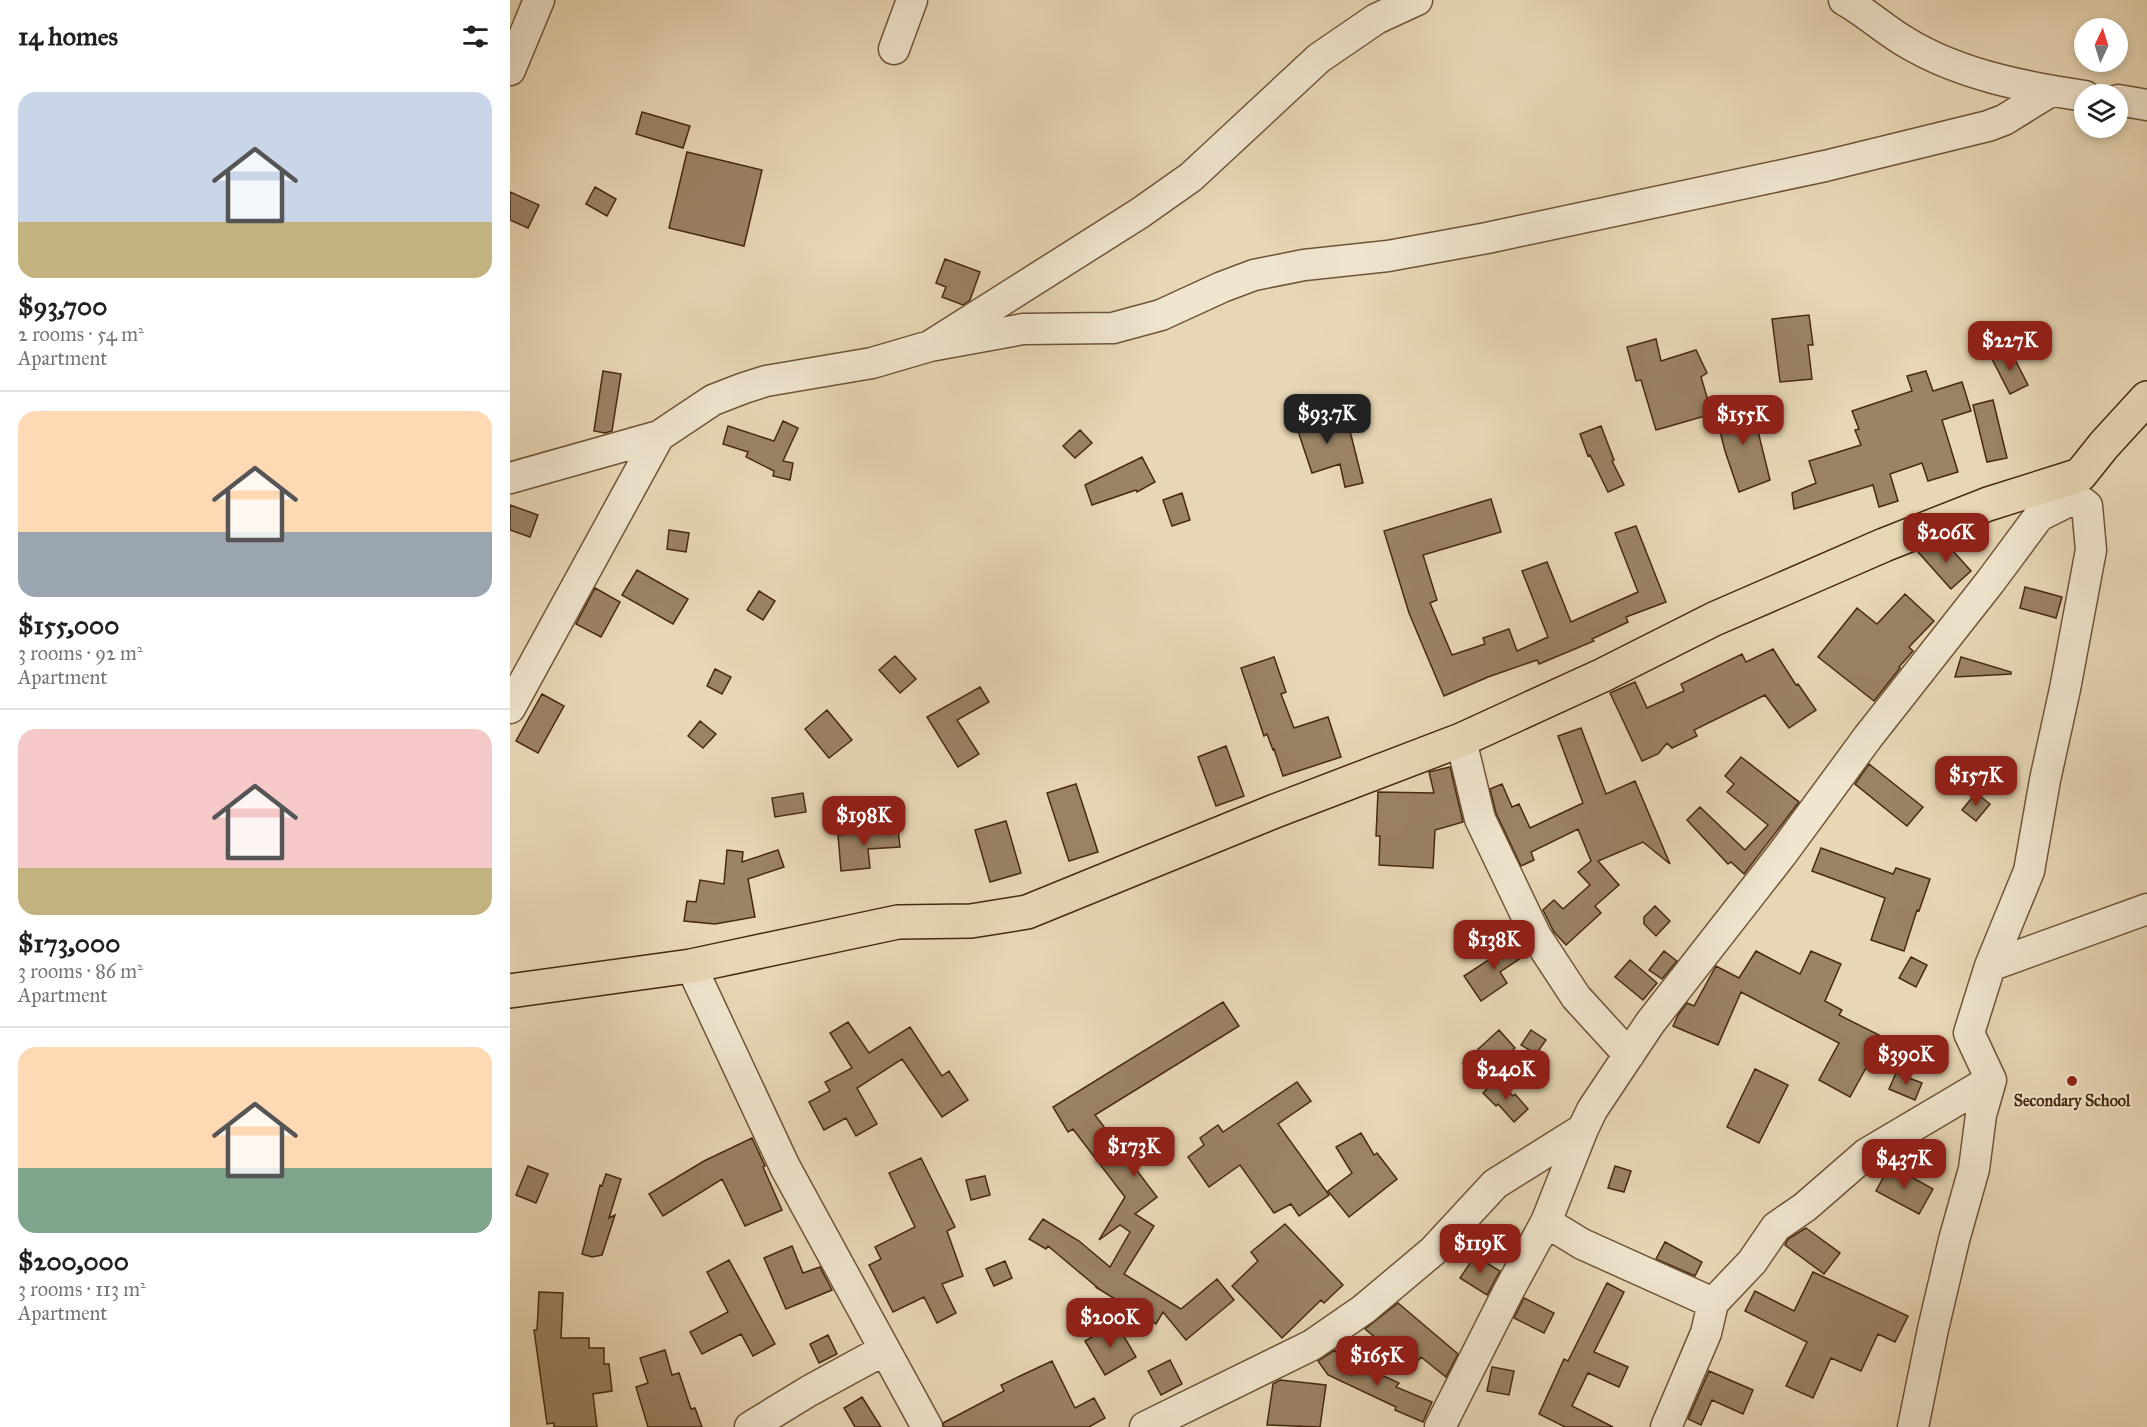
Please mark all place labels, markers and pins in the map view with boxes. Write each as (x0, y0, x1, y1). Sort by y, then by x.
pin: $227K (1968, 321, 2052, 372)
pin: $93.7K (1278, 394, 1376, 445)
pin: $155K (1701, 395, 1785, 446)
pin: $206K (1904, 513, 1988, 564)
pin: $157K (1934, 756, 2018, 807)
pin: $198K (822, 796, 906, 847)
pin: $138K (1452, 920, 1536, 971)
pin: $390K (1864, 1035, 1948, 1086)
pin: $240K (1464, 1050, 1548, 1101)
marker: Secondary School (2065, 1074, 2079, 1088)
place label: Secondary School (2014, 1091, 2131, 1111)
pin: $173K (1092, 1127, 1176, 1178)
pin: $437K (1862, 1139, 1946, 1190)
pin: $119K (1438, 1224, 1522, 1275)
pin: $200K (1068, 1298, 1152, 1349)
pin: $165K (1335, 1336, 1419, 1387)

